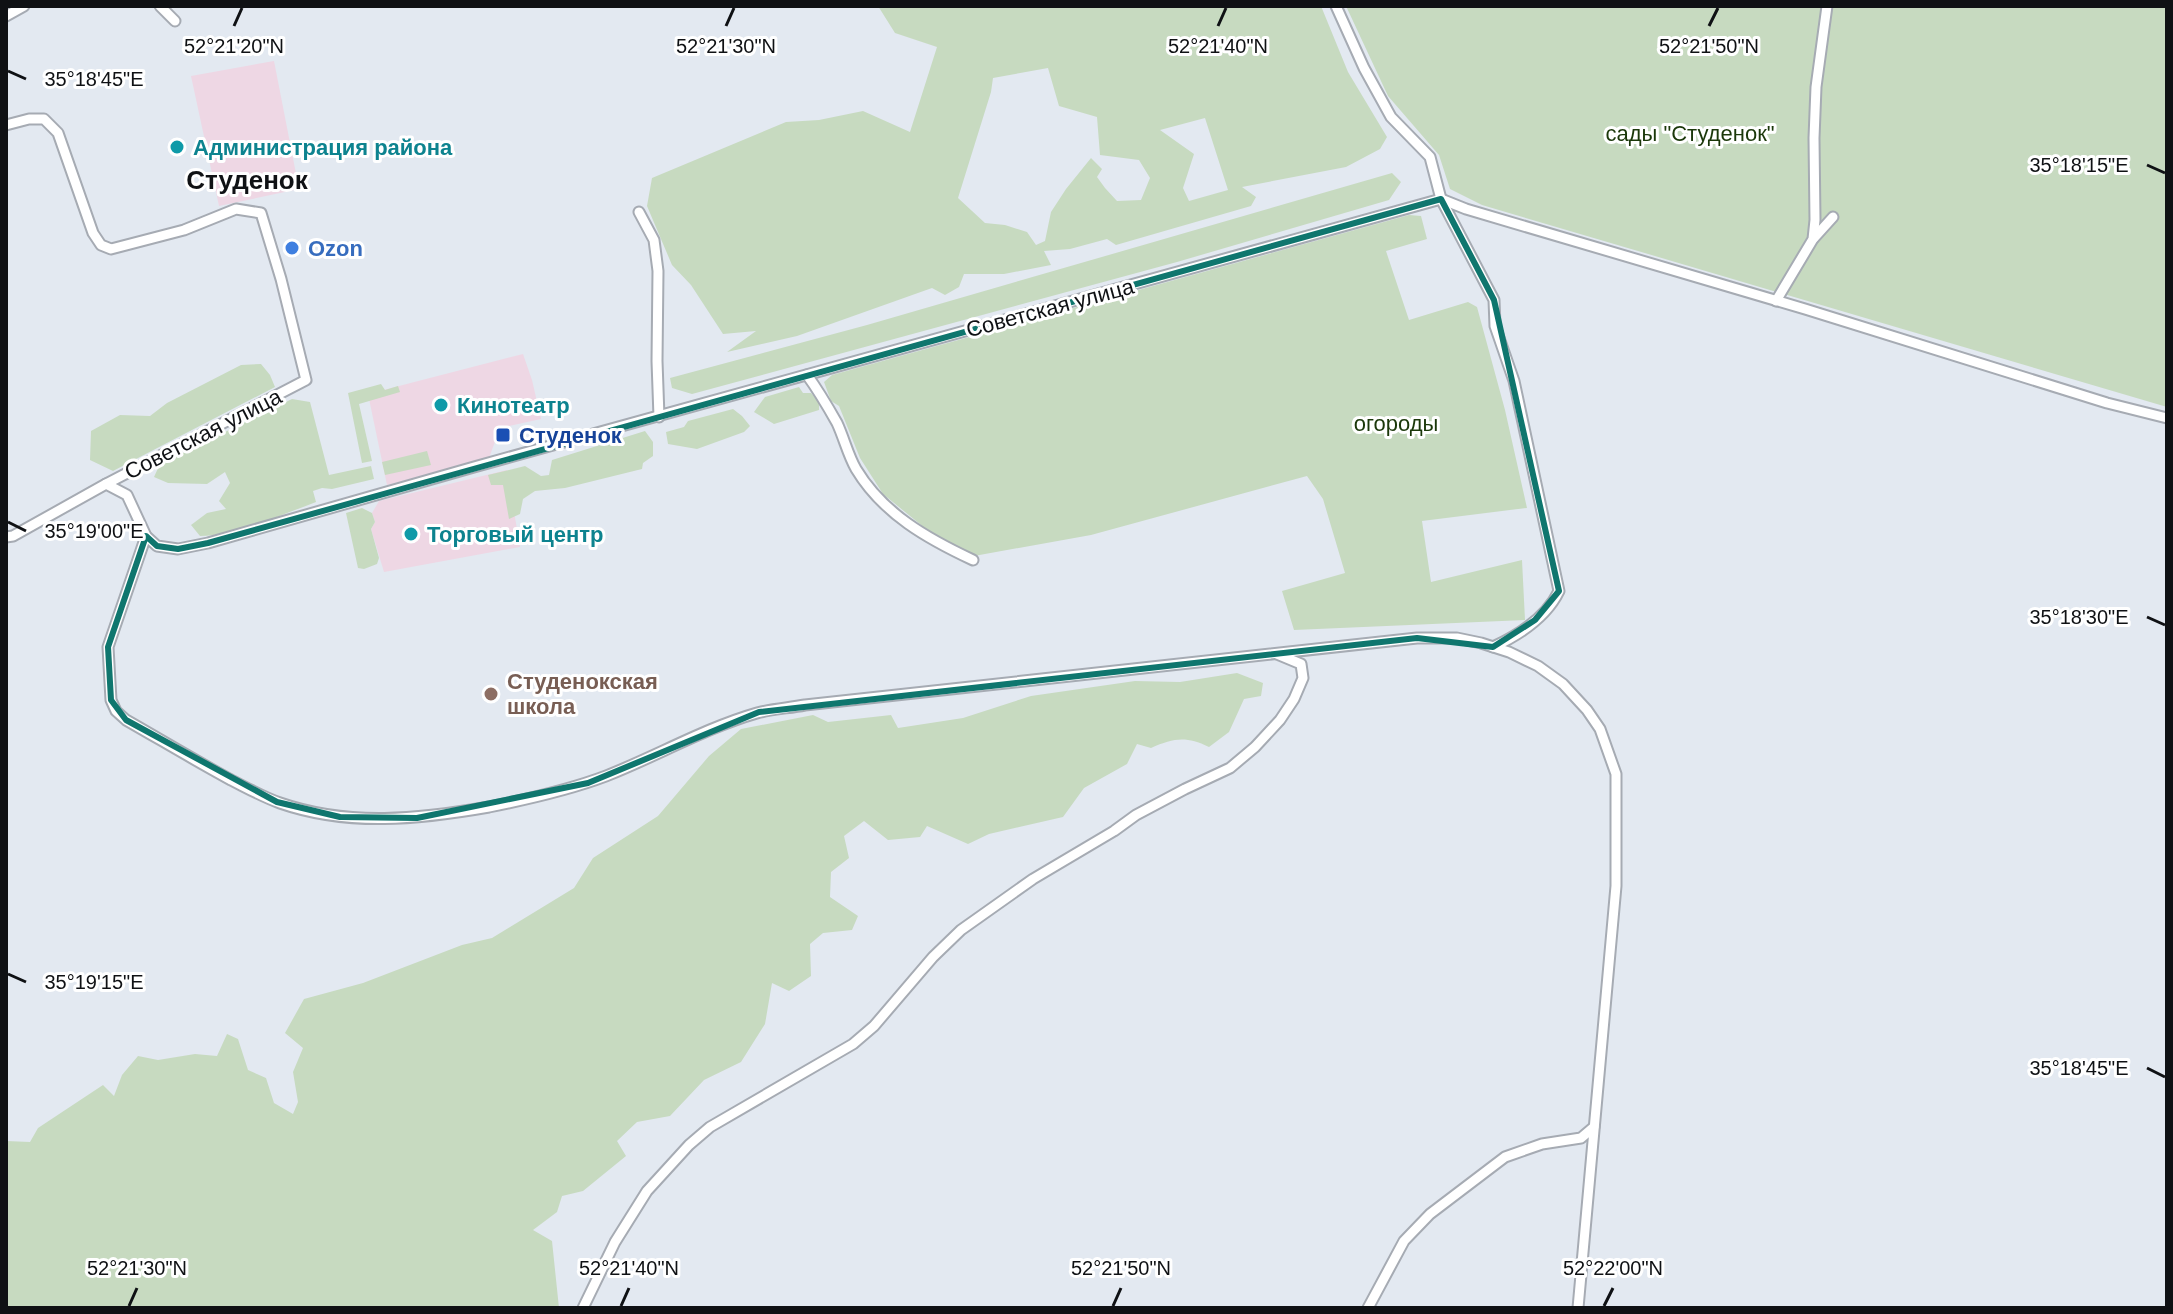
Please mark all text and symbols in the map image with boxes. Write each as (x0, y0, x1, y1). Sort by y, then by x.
text: 52°21'20"N (184, 35, 284, 57)
text: 52°21'30"N (676, 35, 776, 57)
text: 52°21'40"N (1168, 35, 1268, 57)
text: 52°21'50"N (1659, 35, 1759, 57)
text: 35°18'45"E (45, 68, 144, 90)
park label: сады "Студенок" (1605, 121, 1775, 146)
place label: Администрация района (193, 135, 453, 160)
marker: Администрация района (168, 138, 186, 156)
text: 35°18'15"E (2030, 154, 2129, 176)
district label: Студенок (186, 165, 309, 195)
place label: Ozon (308, 236, 363, 261)
marker: Ozon (283, 239, 301, 257)
street label: Советская улица (963, 273, 1137, 342)
street label: Советская улица (120, 383, 286, 484)
place label: Кинотеатр (457, 393, 570, 418)
marker: Кинотеатр (432, 396, 450, 414)
park label: огороды (1354, 411, 1438, 436)
place label: Студенок (519, 423, 623, 448)
marker: Студенок (494, 426, 512, 444)
text: 35°19'00"E (45, 520, 144, 542)
place label: Торговый центр (427, 522, 603, 547)
marker: Торговый центр (402, 525, 420, 543)
text: 35°18'30"E (2030, 606, 2129, 628)
place label: Студенокская школа (507, 669, 658, 719)
marker: Студенокская школа (482, 685, 500, 703)
text: 35°19'15"E (45, 971, 144, 993)
text: 35°18'45"E (2030, 1057, 2129, 1079)
text: 52°21'30"N (87, 1257, 187, 1279)
text: 52°21'40"N (579, 1257, 679, 1279)
text: 52°21'50"N (1071, 1257, 1171, 1279)
text: 52°22'00"N (1563, 1257, 1663, 1279)

